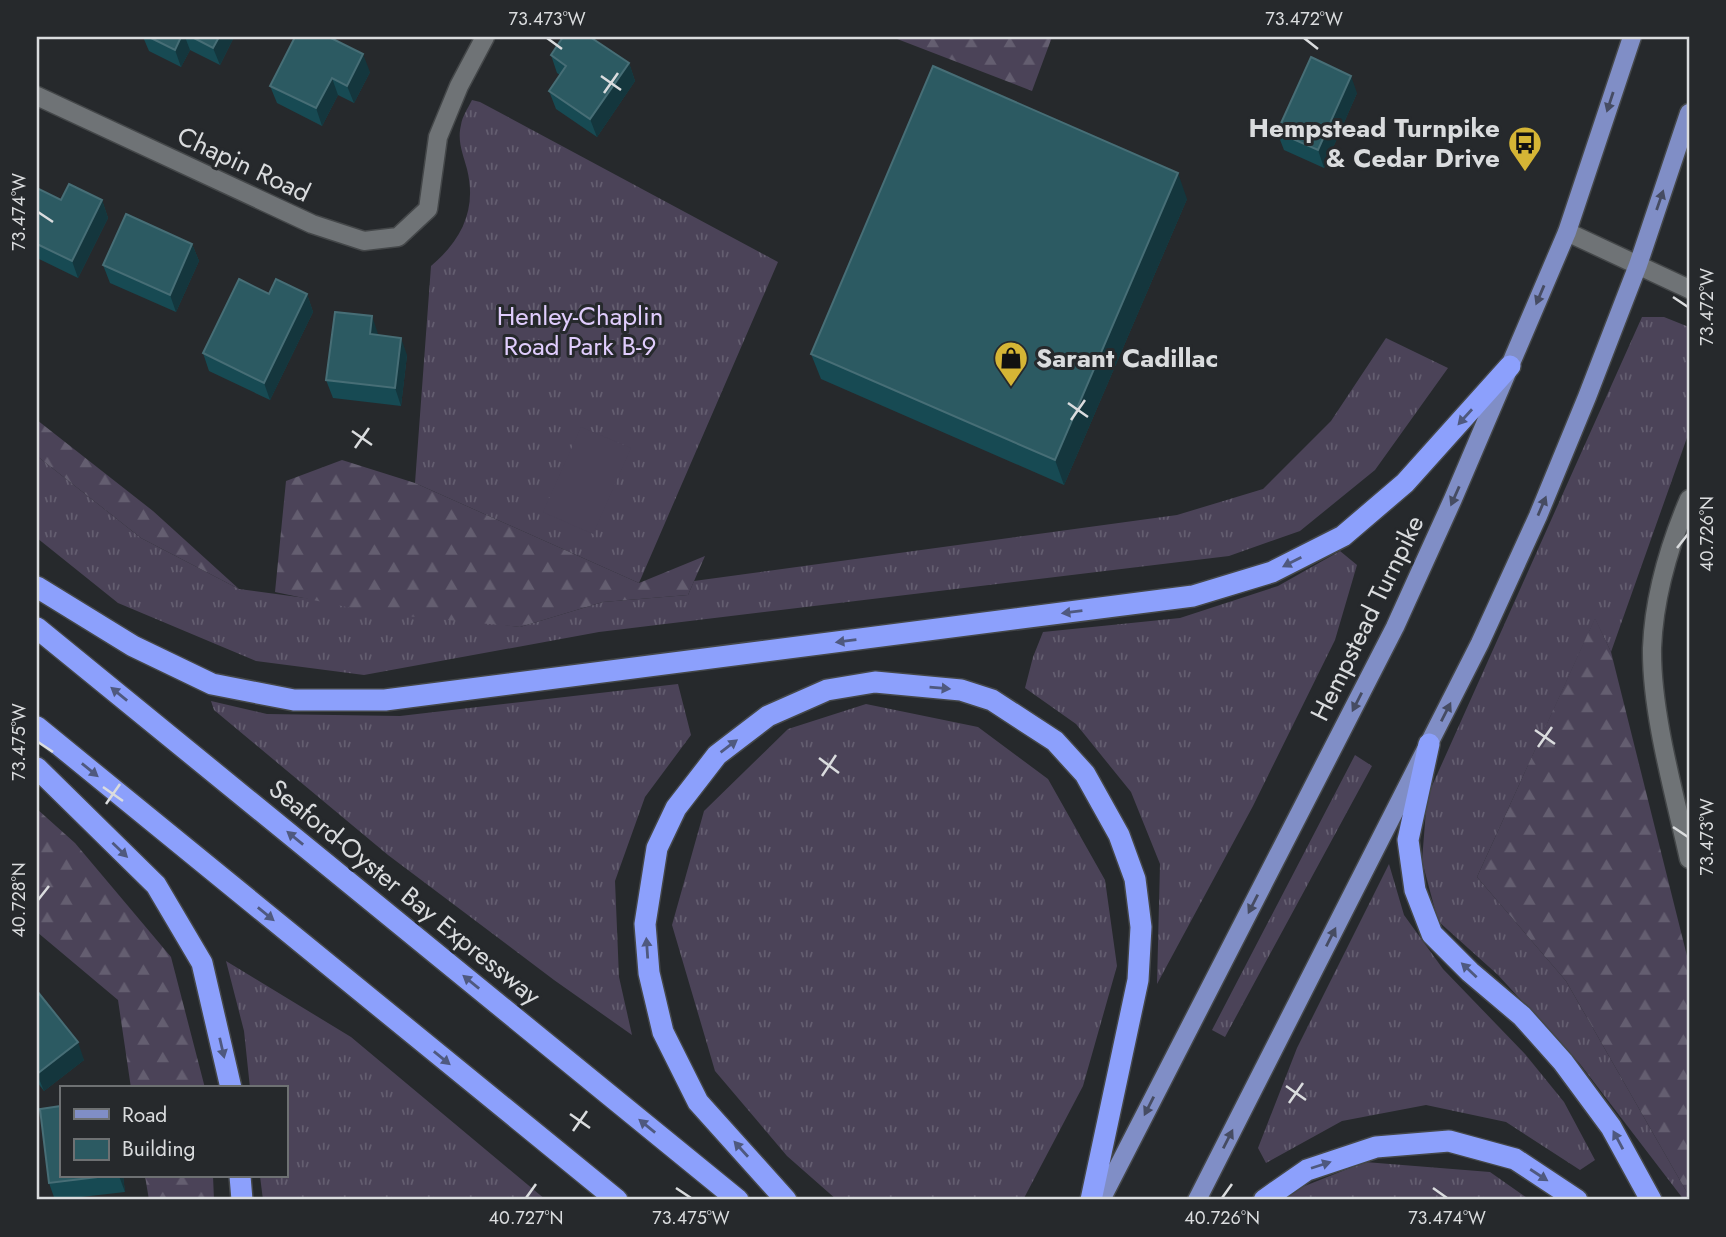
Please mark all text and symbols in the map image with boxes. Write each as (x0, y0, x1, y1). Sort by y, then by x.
text: 73.473°W (508, 6, 586, 32)
text: 73.472°W (1265, 6, 1343, 32)
one-way arrow (1604, 91, 1615, 112)
place label: Hempstead Turnpike & Cedar Drive (1249, 109, 1500, 177)
street label: Chapin Road (171, 117, 317, 211)
bus stop icon: Hempstead Turnpike & Cedar Drive (1506, 124, 1544, 173)
text: 73.474°W (6, 173, 32, 251)
one-way arrow (1655, 190, 1666, 211)
text: 73.472°W (1694, 268, 1720, 346)
one-way arrow (1534, 285, 1546, 305)
park label: Henley-Chaplin Road Park B-9 (497, 297, 663, 365)
shop icon: Sarant Cadillac (992, 339, 1030, 388)
place label: Sarant Cadillac (1036, 339, 1218, 377)
one-way arrow (1457, 408, 1473, 425)
one-way arrow (1449, 486, 1460, 507)
one-way arrow (1537, 496, 1548, 517)
text: 40.726°N (1694, 496, 1720, 572)
street label: Hempstead Turnpike (1301, 509, 1433, 727)
one-way arrow (1282, 556, 1302, 567)
one-way arrow (1061, 606, 1083, 617)
one-way arrow (835, 635, 857, 646)
one-way arrow (929, 683, 951, 694)
one-way arrow (110, 687, 128, 702)
one-way arrow (1352, 692, 1363, 712)
one-way arrow (1440, 702, 1451, 722)
text: 73.475°W (6, 703, 32, 781)
one-way arrow (720, 739, 738, 753)
one-way arrow (81, 762, 98, 777)
street label: Seaford-Oyster Bay Expressway (261, 770, 550, 1014)
text: 73.473°W (1694, 798, 1720, 876)
one-way arrow (286, 831, 304, 846)
one-way arrow (112, 841, 128, 858)
text: 40.728°N (6, 862, 32, 938)
one-way arrow (1248, 894, 1259, 914)
one-way arrow (256, 906, 274, 921)
one-way arrow (1326, 927, 1337, 947)
one-way arrow (641, 937, 652, 959)
one-way arrow (1461, 963, 1478, 979)
one-way arrow (463, 975, 480, 990)
one-way arrow (217, 1037, 228, 1059)
one-way arrow (433, 1050, 451, 1065)
legend (60, 1086, 287, 1178)
one-way arrow (1144, 1097, 1156, 1117)
text: Road (122, 1100, 167, 1130)
one-way arrow (639, 1119, 656, 1134)
one-way arrow (1222, 1129, 1234, 1149)
one-way arrow (1612, 1130, 1624, 1150)
text: Building (122, 1134, 195, 1164)
one-way arrow (733, 1141, 749, 1158)
one-way arrow (1311, 1159, 1332, 1170)
one-way arrow (1529, 1168, 1549, 1181)
text: 40.727°N (489, 1205, 563, 1231)
text: 73.475°W (652, 1205, 730, 1231)
text: 40.726°N (1184, 1205, 1260, 1231)
text: 73.474°W (1408, 1205, 1486, 1231)

